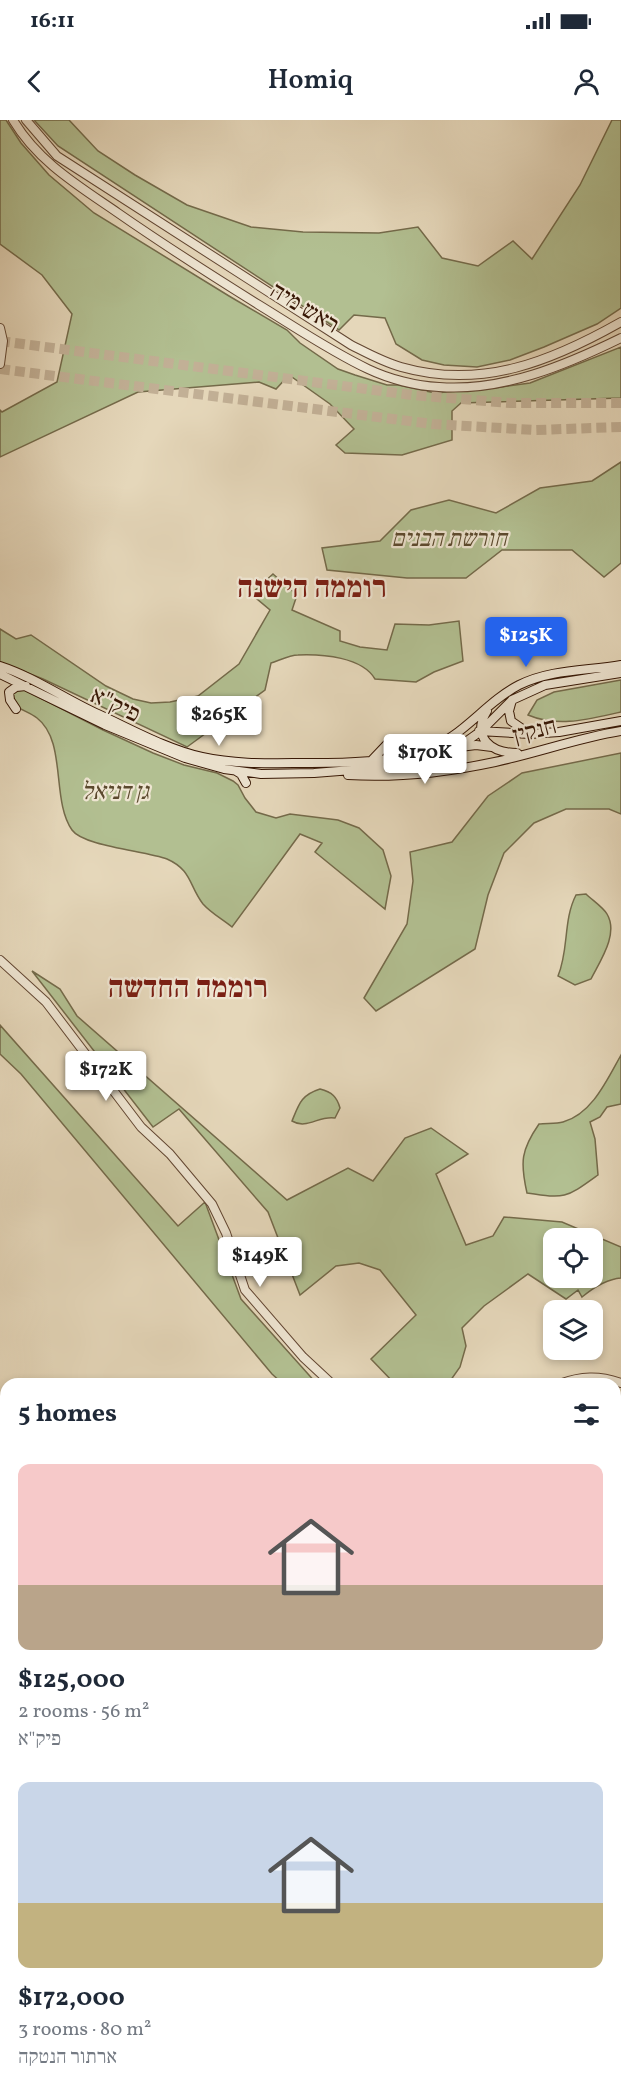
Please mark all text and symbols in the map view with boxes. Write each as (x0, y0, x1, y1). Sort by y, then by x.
text: 16:11 (30, 6, 75, 37)
text: Homiq (268, 62, 353, 100)
icon: back (18, 65, 51, 98)
icon: person (570, 65, 603, 98)
street label: ראש מיה (263, 275, 345, 343)
park label: חורשת הבנים (391, 523, 509, 557)
district label: רוממה הישנה (237, 568, 387, 610)
pin: $125K (484, 617, 568, 668)
text: $125K (499, 622, 553, 650)
street label: פיק"א (84, 680, 146, 732)
pin: $265K (177, 696, 261, 747)
text: $265K (191, 701, 247, 729)
street label: חנקין (509, 710, 561, 754)
pin: $170K (383, 734, 467, 785)
text: $170K (398, 739, 452, 767)
park label: גן דניאל (81, 776, 151, 810)
district label: רוממה החדשה (108, 968, 268, 1010)
pin: $172K (64, 1051, 148, 1102)
text: $172K (79, 1056, 133, 1084)
map controls (543, 1228, 603, 1360)
button: locate (543, 1228, 603, 1288)
pin: $149K (218, 1237, 302, 1288)
text: $149K (232, 1242, 288, 1270)
button: layers (543, 1300, 603, 1360)
text: 5 homes (18, 1396, 117, 1432)
icon: filters (570, 1398, 603, 1431)
icon: home (257, 1503, 365, 1611)
text: $125,000 (18, 1662, 125, 1698)
text: 2 rooms · 56 m² (18, 1698, 149, 1726)
text: פיק"א (18, 1726, 61, 1754)
icon: home (257, 1821, 365, 1929)
text: $172,000 (18, 1980, 125, 2016)
text: 3 rooms · 80 m² (18, 2016, 151, 2044)
text: ארתור הנטקה (18, 2044, 117, 2072)

